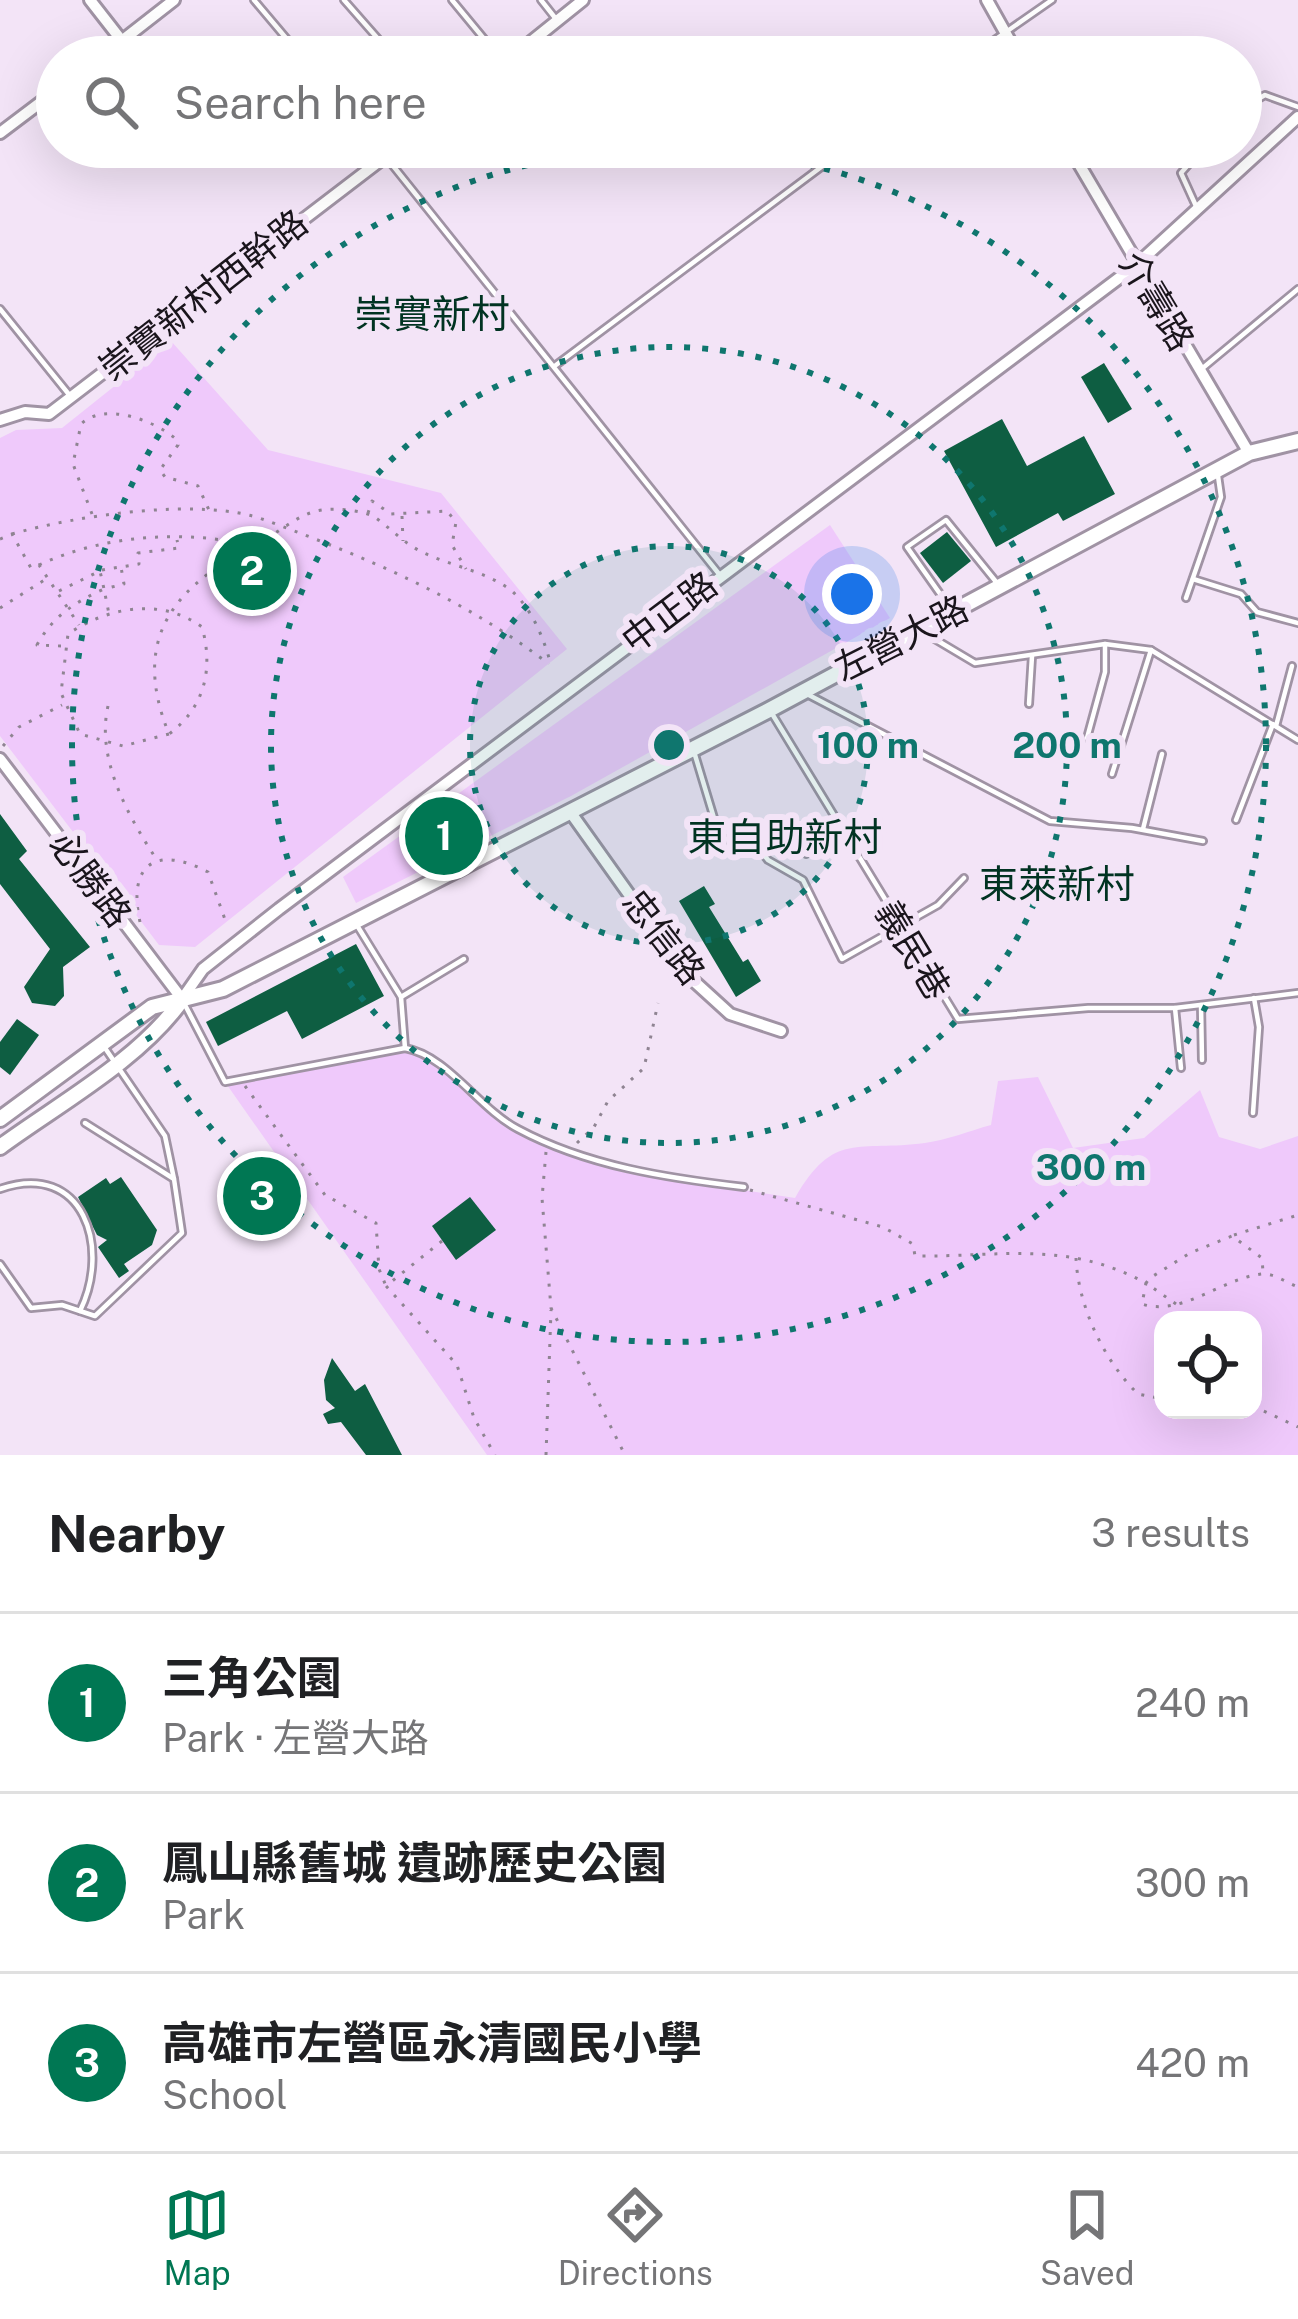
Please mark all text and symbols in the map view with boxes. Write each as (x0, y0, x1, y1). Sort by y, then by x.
search box (36, 36, 1262, 168)
icon: search (78, 69, 144, 135)
text: Search here (174, 76, 427, 129)
street label: 崇實新村西幹路 (91, 201, 315, 389)
street label: 介壽路 (1111, 244, 1203, 358)
district label: 崇實新村 (354, 291, 510, 337)
pin: 2 (213, 526, 291, 616)
street label: 中正路 (613, 563, 725, 661)
your location (822, 564, 882, 624)
street label: 左營大路 (827, 587, 975, 689)
centre of rings (648, 724, 690, 766)
text: 100 m (817, 724, 919, 766)
text: 200 m (1012, 724, 1122, 766)
pin: 1 (405, 791, 483, 881)
district label: 東自助新村 (687, 814, 883, 860)
street label: 必勝路 (42, 823, 140, 935)
district label: 東萊新村 (979, 861, 1135, 907)
street label: 忠信路 (614, 882, 714, 992)
street label: 義民巷 (867, 893, 959, 1007)
text: 300 m (1036, 1146, 1146, 1188)
pin: 3 (223, 1151, 301, 1241)
map controls (1154, 1311, 1262, 1419)
button: locate (1154, 1311, 1262, 1419)
text: Nearby (48, 1504, 225, 1563)
text: 3 results (1091, 1510, 1250, 1556)
text: 三角公園 (162, 1651, 342, 1704)
text: 1 (79, 1680, 95, 1726)
text: 240 m (1135, 1680, 1250, 1726)
text: Park · 左營大路 (162, 1715, 429, 1761)
text: 鳳山縣舊城 遺跡歷史公園 (162, 1836, 667, 1889)
text: 2 (75, 1860, 99, 1906)
text: 300 m (1135, 1860, 1250, 1906)
text: Park (162, 1892, 245, 1938)
text: 高雄市左營區永清國民小學 (162, 2016, 702, 2069)
text: 3 (74, 2040, 100, 2086)
text: 420 m (1135, 2040, 1250, 2086)
text: School (162, 2072, 287, 2118)
tab: Map (164, 2182, 231, 2292)
tab: Directions (558, 2182, 713, 2292)
tab: Saved (1040, 2182, 1134, 2292)

